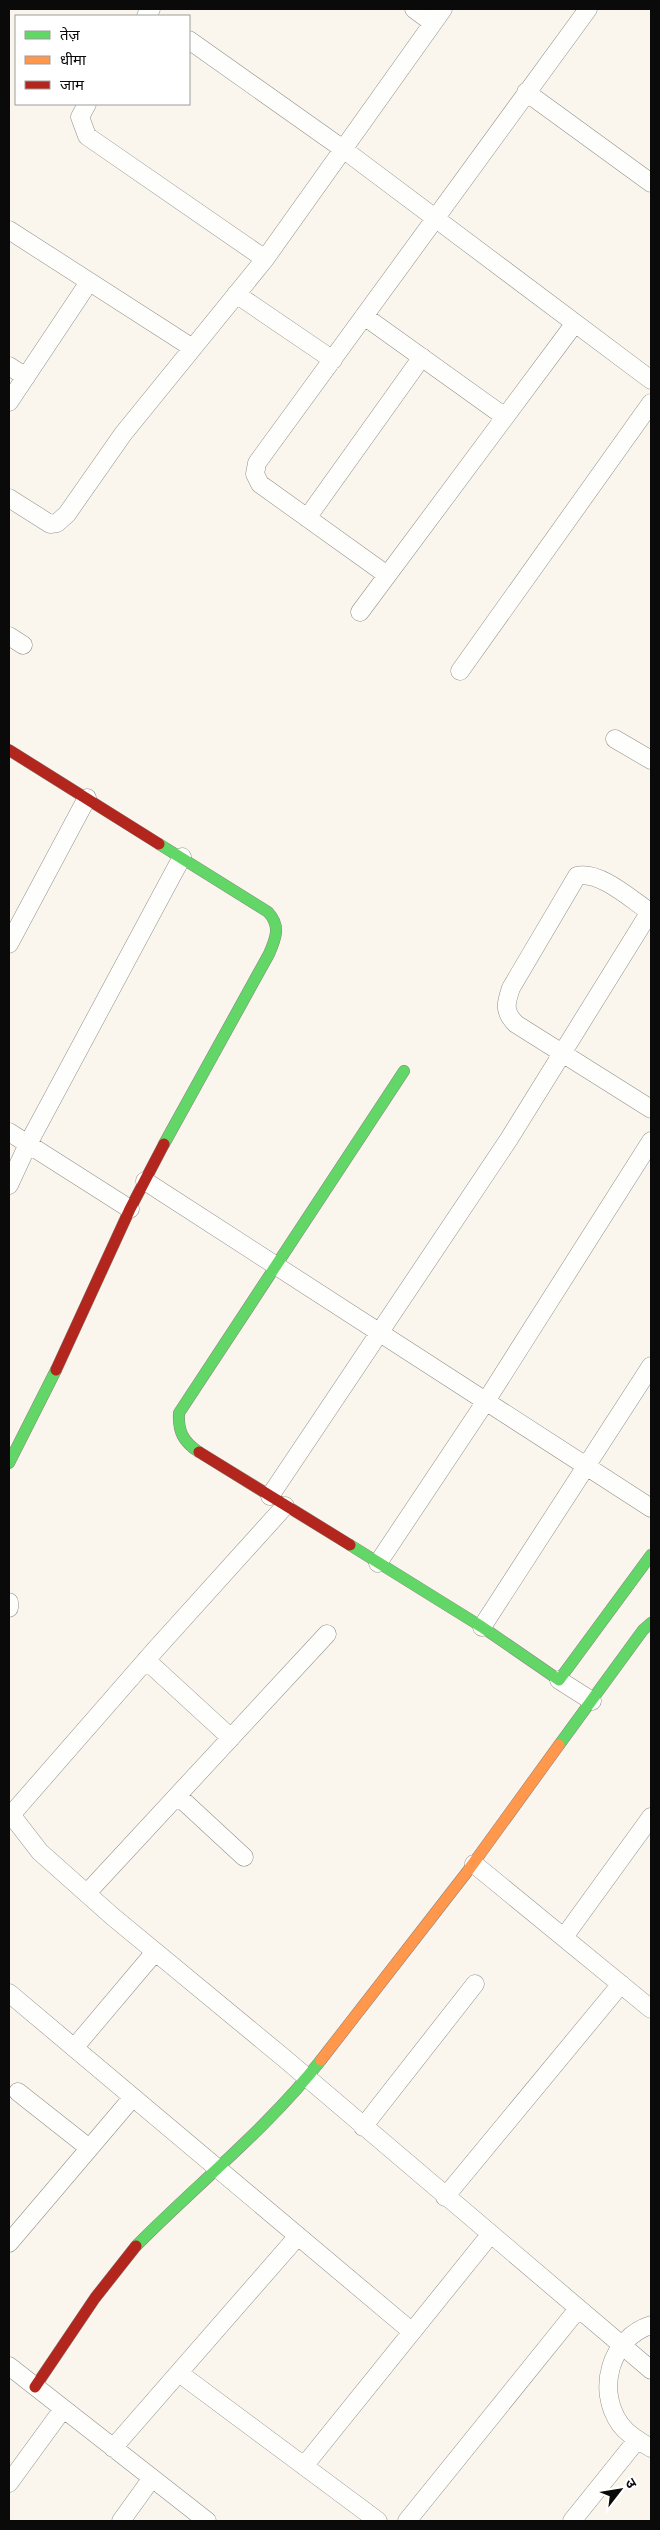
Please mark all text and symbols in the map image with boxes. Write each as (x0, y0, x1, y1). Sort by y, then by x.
legend (15, 15, 190, 105)
text: तेज़ (60, 26, 81, 44)
text: धीमा (60, 51, 87, 69)
text: जाम (60, 76, 85, 94)
north arrow (595, 2465, 645, 2515)
text: उ (622, 2476, 641, 2492)

